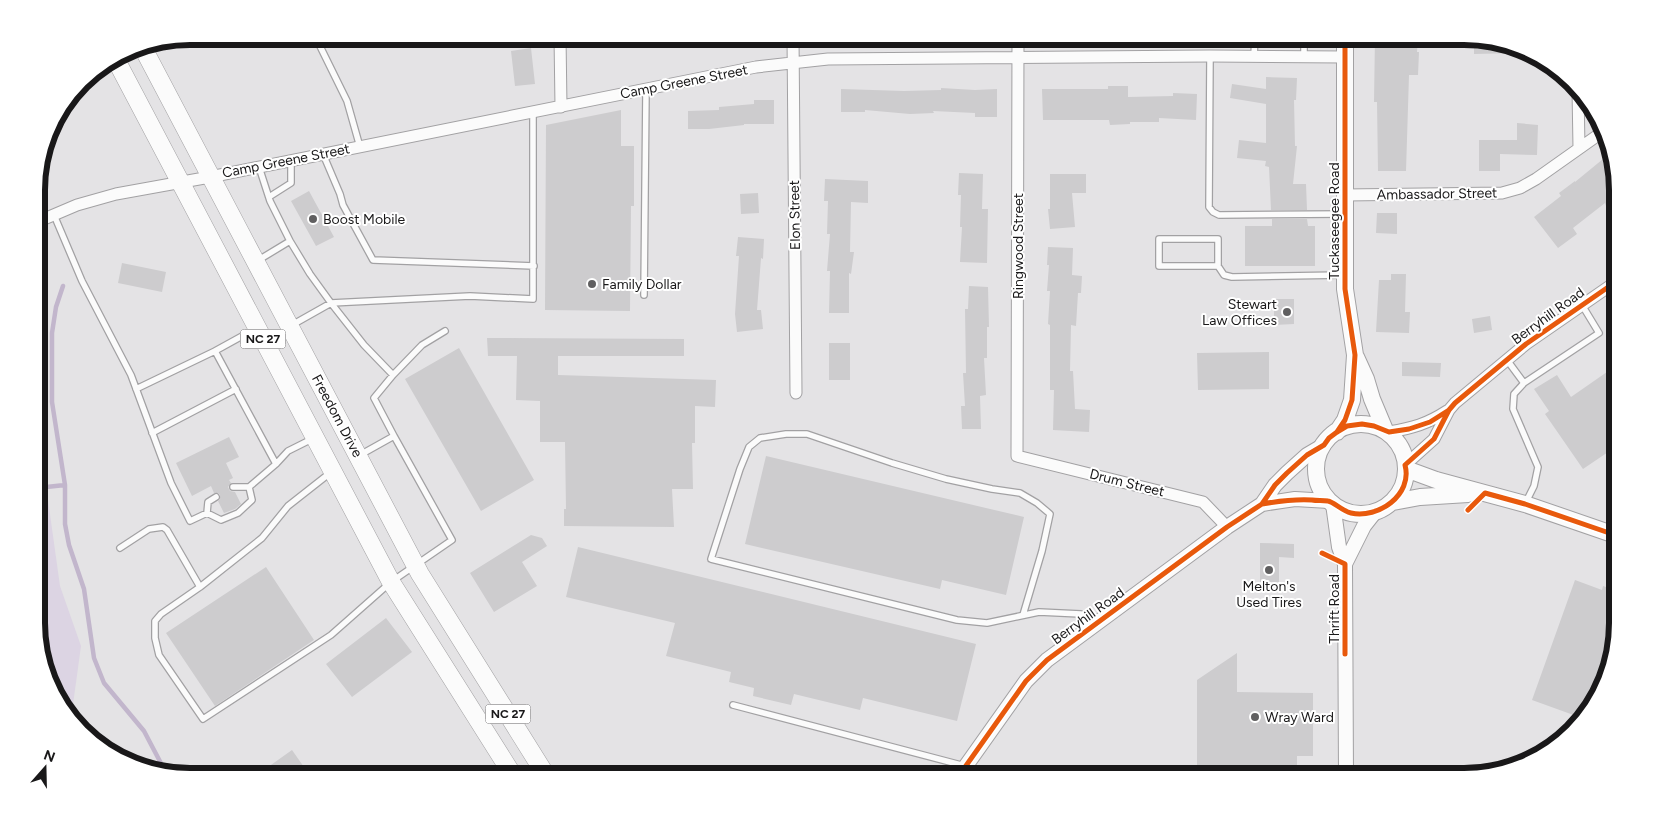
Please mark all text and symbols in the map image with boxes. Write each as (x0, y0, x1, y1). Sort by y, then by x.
street label: Camp Greene Street (619, 61, 749, 103)
street label: Camp Greene Street (221, 140, 351, 182)
street label: Tuckaseegee Road (1326, 162, 1343, 280)
street label: Elon Street (786, 180, 804, 250)
street label: Ambassador Street (1377, 184, 1497, 204)
street label: Ringwood Street (1010, 193, 1027, 299)
place label: Boost Mobile (323, 211, 406, 228)
marker: Boost Mobile (307, 213, 319, 225)
place label: Family Dollar (602, 276, 682, 293)
marker: Family Dollar (586, 278, 598, 290)
street label: Berryhill Road (1508, 284, 1588, 348)
place label: Stewart Law Offices (1202, 296, 1277, 329)
marker: Stewart Law Offices (1281, 306, 1293, 318)
road number: NC 27 (240, 329, 286, 348)
street label: Freedom Drive (308, 372, 366, 461)
street label: Drum Street (1088, 465, 1166, 501)
marker: Melton's Used Tires (1263, 564, 1275, 576)
street label: Thrift Road (1326, 574, 1343, 644)
place label: Melton's Used Tires (1236, 578, 1302, 611)
street label: Berryhill Road (1048, 584, 1128, 648)
road number: NC 27 (486, 704, 530, 724)
place label: Wray Ward (1265, 709, 1334, 726)
marker: Wray Ward (1249, 711, 1261, 723)
north arrow (20, 743, 70, 793)
text: N (41, 746, 57, 766)

